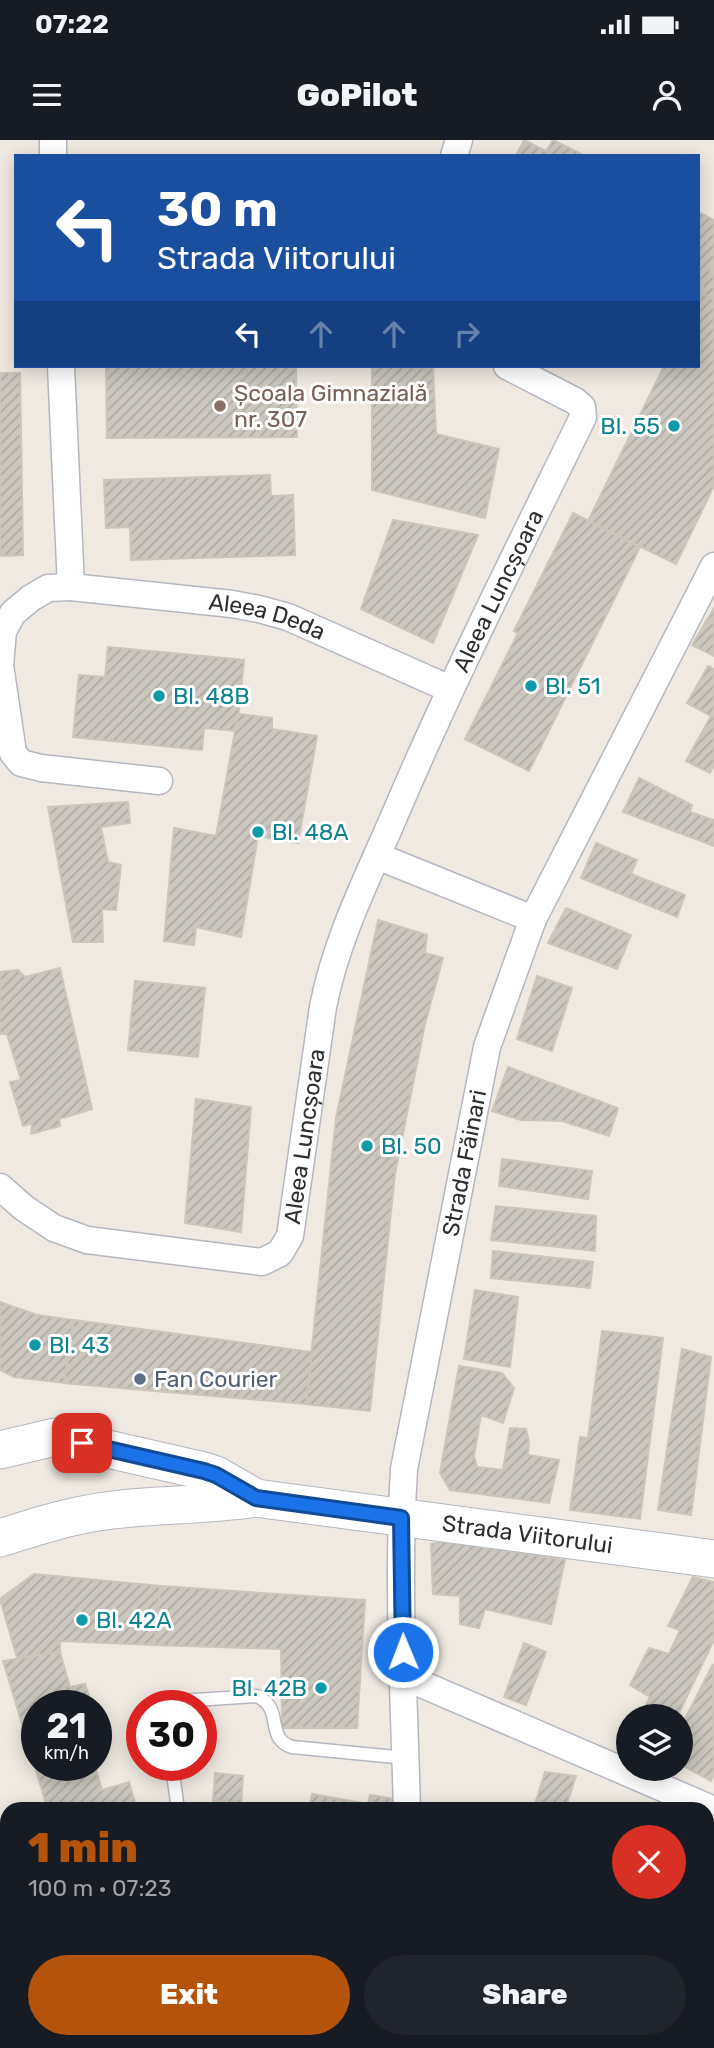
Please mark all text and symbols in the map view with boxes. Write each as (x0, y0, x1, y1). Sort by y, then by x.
text: 07:22 (35, 9, 109, 40)
icon: menu (28, 76, 66, 114)
text: GoPilot (296, 76, 418, 114)
icon: person (648, 76, 686, 114)
text: 30 m (157, 180, 278, 238)
icon: left (42, 182, 133, 273)
text: Strada Viitorului (157, 239, 396, 277)
icon: left (229, 315, 267, 353)
icon: ahead (302, 315, 340, 353)
icon: ahead (375, 315, 413, 353)
icon: right (448, 315, 486, 353)
place label: Școala Gimnazială nr. 307 (234, 379, 427, 433)
marker: Școala Gimnazială nr. 307 (212, 398, 228, 414)
place label: Bl. 55 (600, 412, 660, 440)
marker: Bl. 55 (666, 418, 682, 434)
street label: Aleea Luncșoara (447, 505, 549, 677)
street label: Aleea Deda (207, 588, 330, 646)
place label: Bl. 51 (545, 672, 601, 700)
marker: Bl. 51 (523, 678, 539, 694)
place label: Bl. 48B (173, 682, 250, 710)
marker: Bl. 48B (151, 688, 167, 704)
place label: Bl. 48A (272, 818, 349, 846)
marker: Bl. 48A (250, 824, 266, 840)
street label: Aleea Luncșoara (278, 1047, 331, 1226)
street label: Strada Făinari (436, 1087, 492, 1239)
place label: Bl. 50 (381, 1132, 442, 1160)
marker: Bl. 50 (359, 1138, 375, 1154)
place label: Bl. 43 (49, 1331, 110, 1359)
marker: Bl. 43 (27, 1337, 43, 1353)
place label: Fan Courier (154, 1365, 278, 1393)
marker: Fan Courier (132, 1371, 148, 1387)
pin (52, 1413, 112, 1473)
icon: arrive (63, 1424, 101, 1462)
street label: Strada Viitorului (440, 1509, 615, 1559)
place label: Bl. 42A (96, 1606, 172, 1634)
marker: Bl. 42A (74, 1612, 90, 1628)
position arrow (366, 1615, 440, 1689)
place label: Bl. 42B (231, 1674, 307, 1702)
marker: Bl. 42B (313, 1680, 329, 1696)
speed limit sign: 30 (126, 1690, 217, 1781)
map controls (616, 1704, 693, 1781)
button: layers (616, 1704, 693, 1781)
text: 21 (46, 1705, 87, 1747)
text: km/h (44, 1742, 89, 1764)
text: 1 min (28, 1823, 138, 1873)
button: close (612, 1825, 686, 1899)
text: 100 m · 07:23 (28, 1874, 172, 1902)
button: Exit (28, 1955, 350, 2035)
button: Share (364, 1955, 686, 2035)

